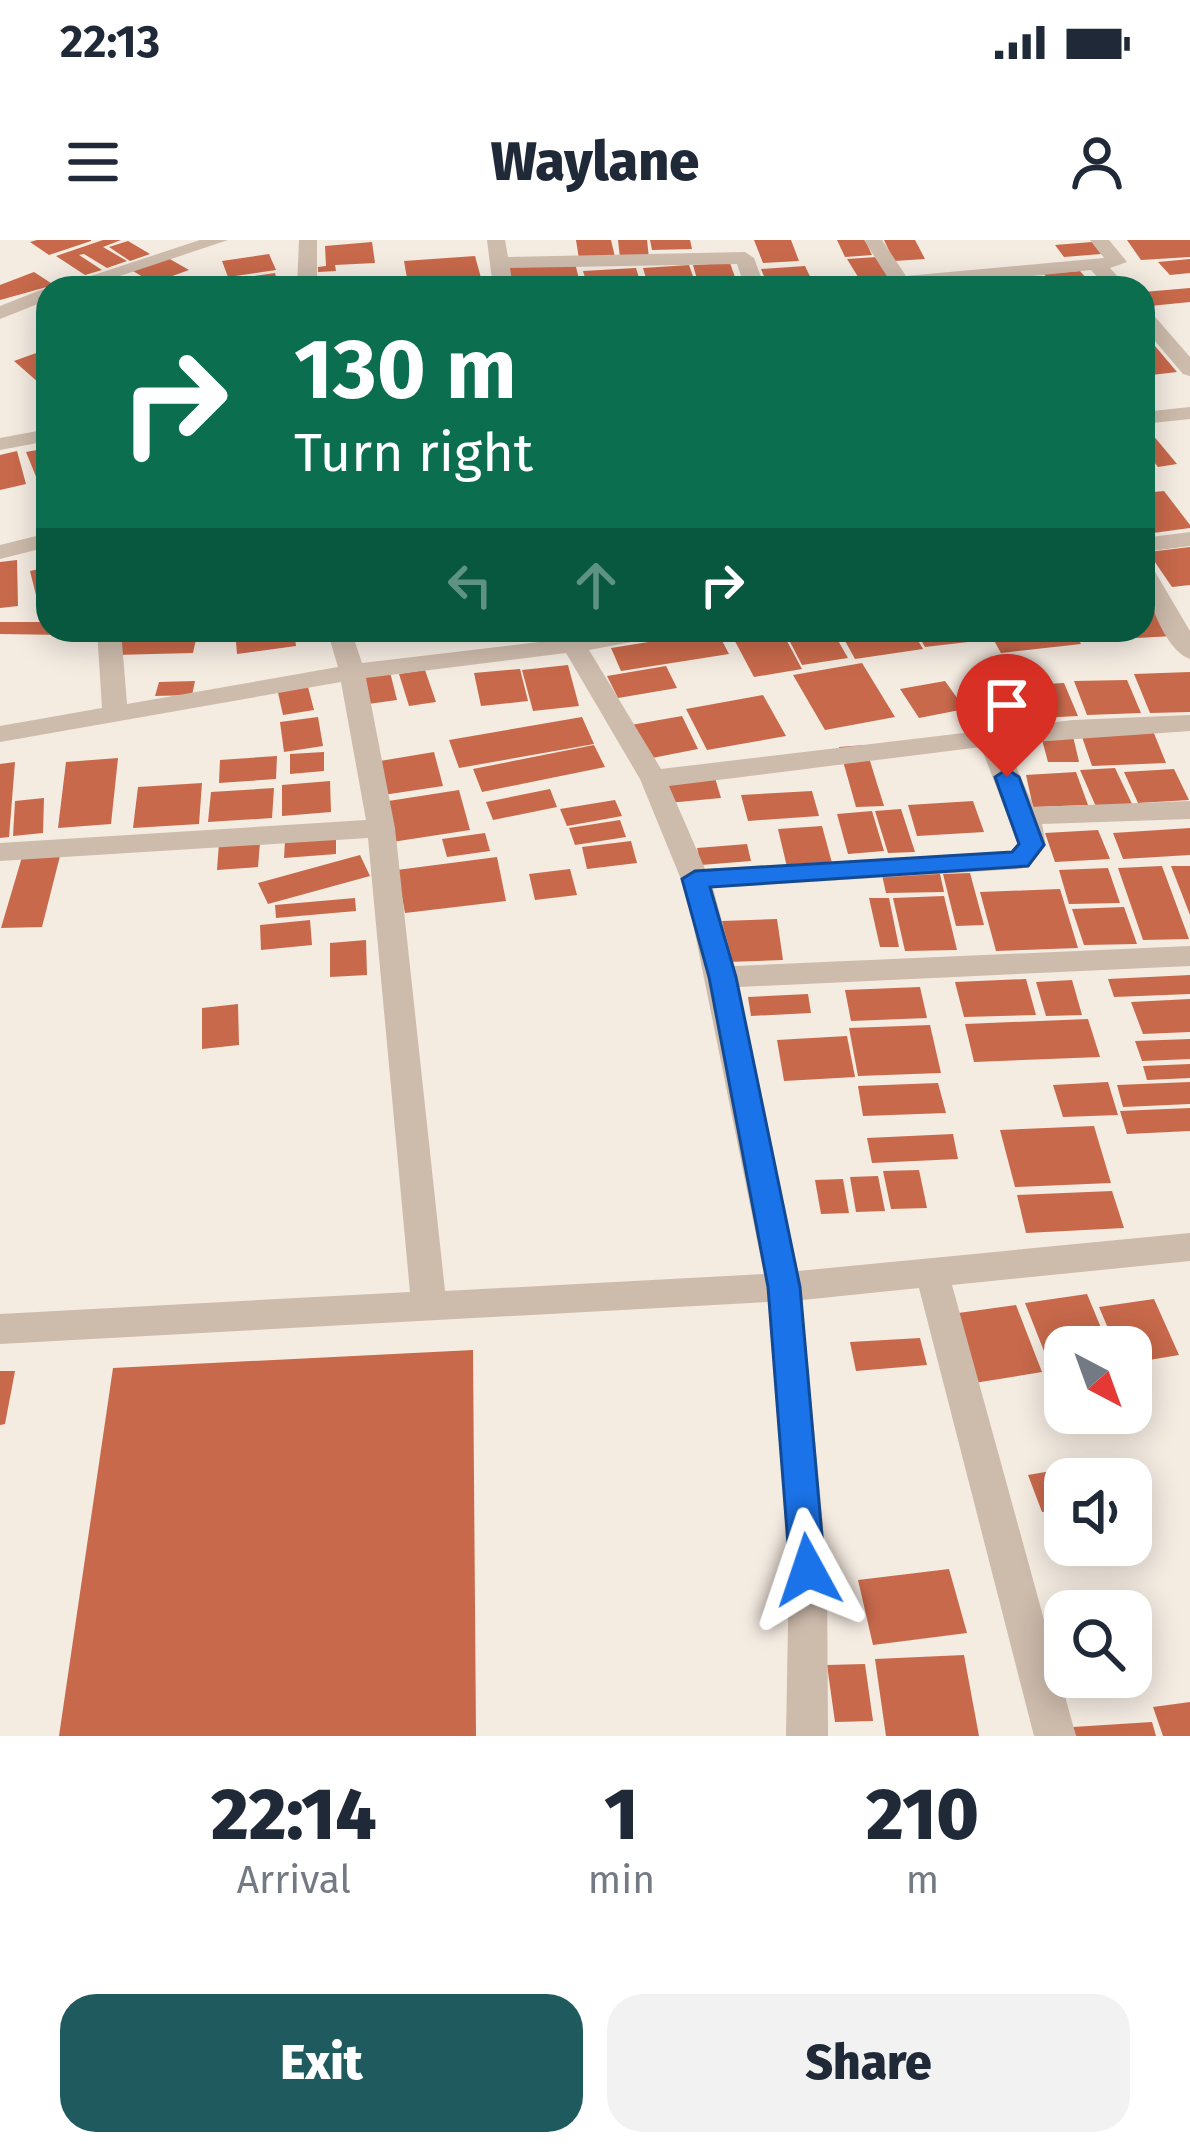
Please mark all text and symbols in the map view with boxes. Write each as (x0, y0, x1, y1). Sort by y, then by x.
text: 22:13 (60, 15, 160, 69)
icon: menu (60, 129, 126, 195)
icon: person (1064, 129, 1130, 195)
text: Waylane (491, 130, 699, 194)
text: 130 m (294, 319, 517, 420)
icon: right (96, 324, 252, 480)
text: Turn right (294, 421, 533, 485)
icon: left (437, 552, 503, 618)
icon: ahead (563, 552, 629, 618)
icon: right (689, 552, 755, 618)
pin (956, 654, 1058, 777)
icon: arrive (974, 672, 1040, 738)
north arrow (1044, 1326, 1152, 1434)
map controls (1044, 1326, 1152, 1698)
button: sound (1044, 1458, 1152, 1566)
position arrow (745, 1507, 871, 1633)
button: search (1044, 1590, 1152, 1698)
text: 22:14 (211, 1772, 377, 1858)
text: 1 (604, 1772, 638, 1858)
text: 210 (866, 1772, 979, 1858)
text: Arrival (237, 1857, 351, 1903)
text: min (588, 1857, 655, 1903)
text: m (906, 1857, 939, 1903)
button: Exit (60, 1994, 583, 2132)
button: Share (607, 1994, 1130, 2132)

